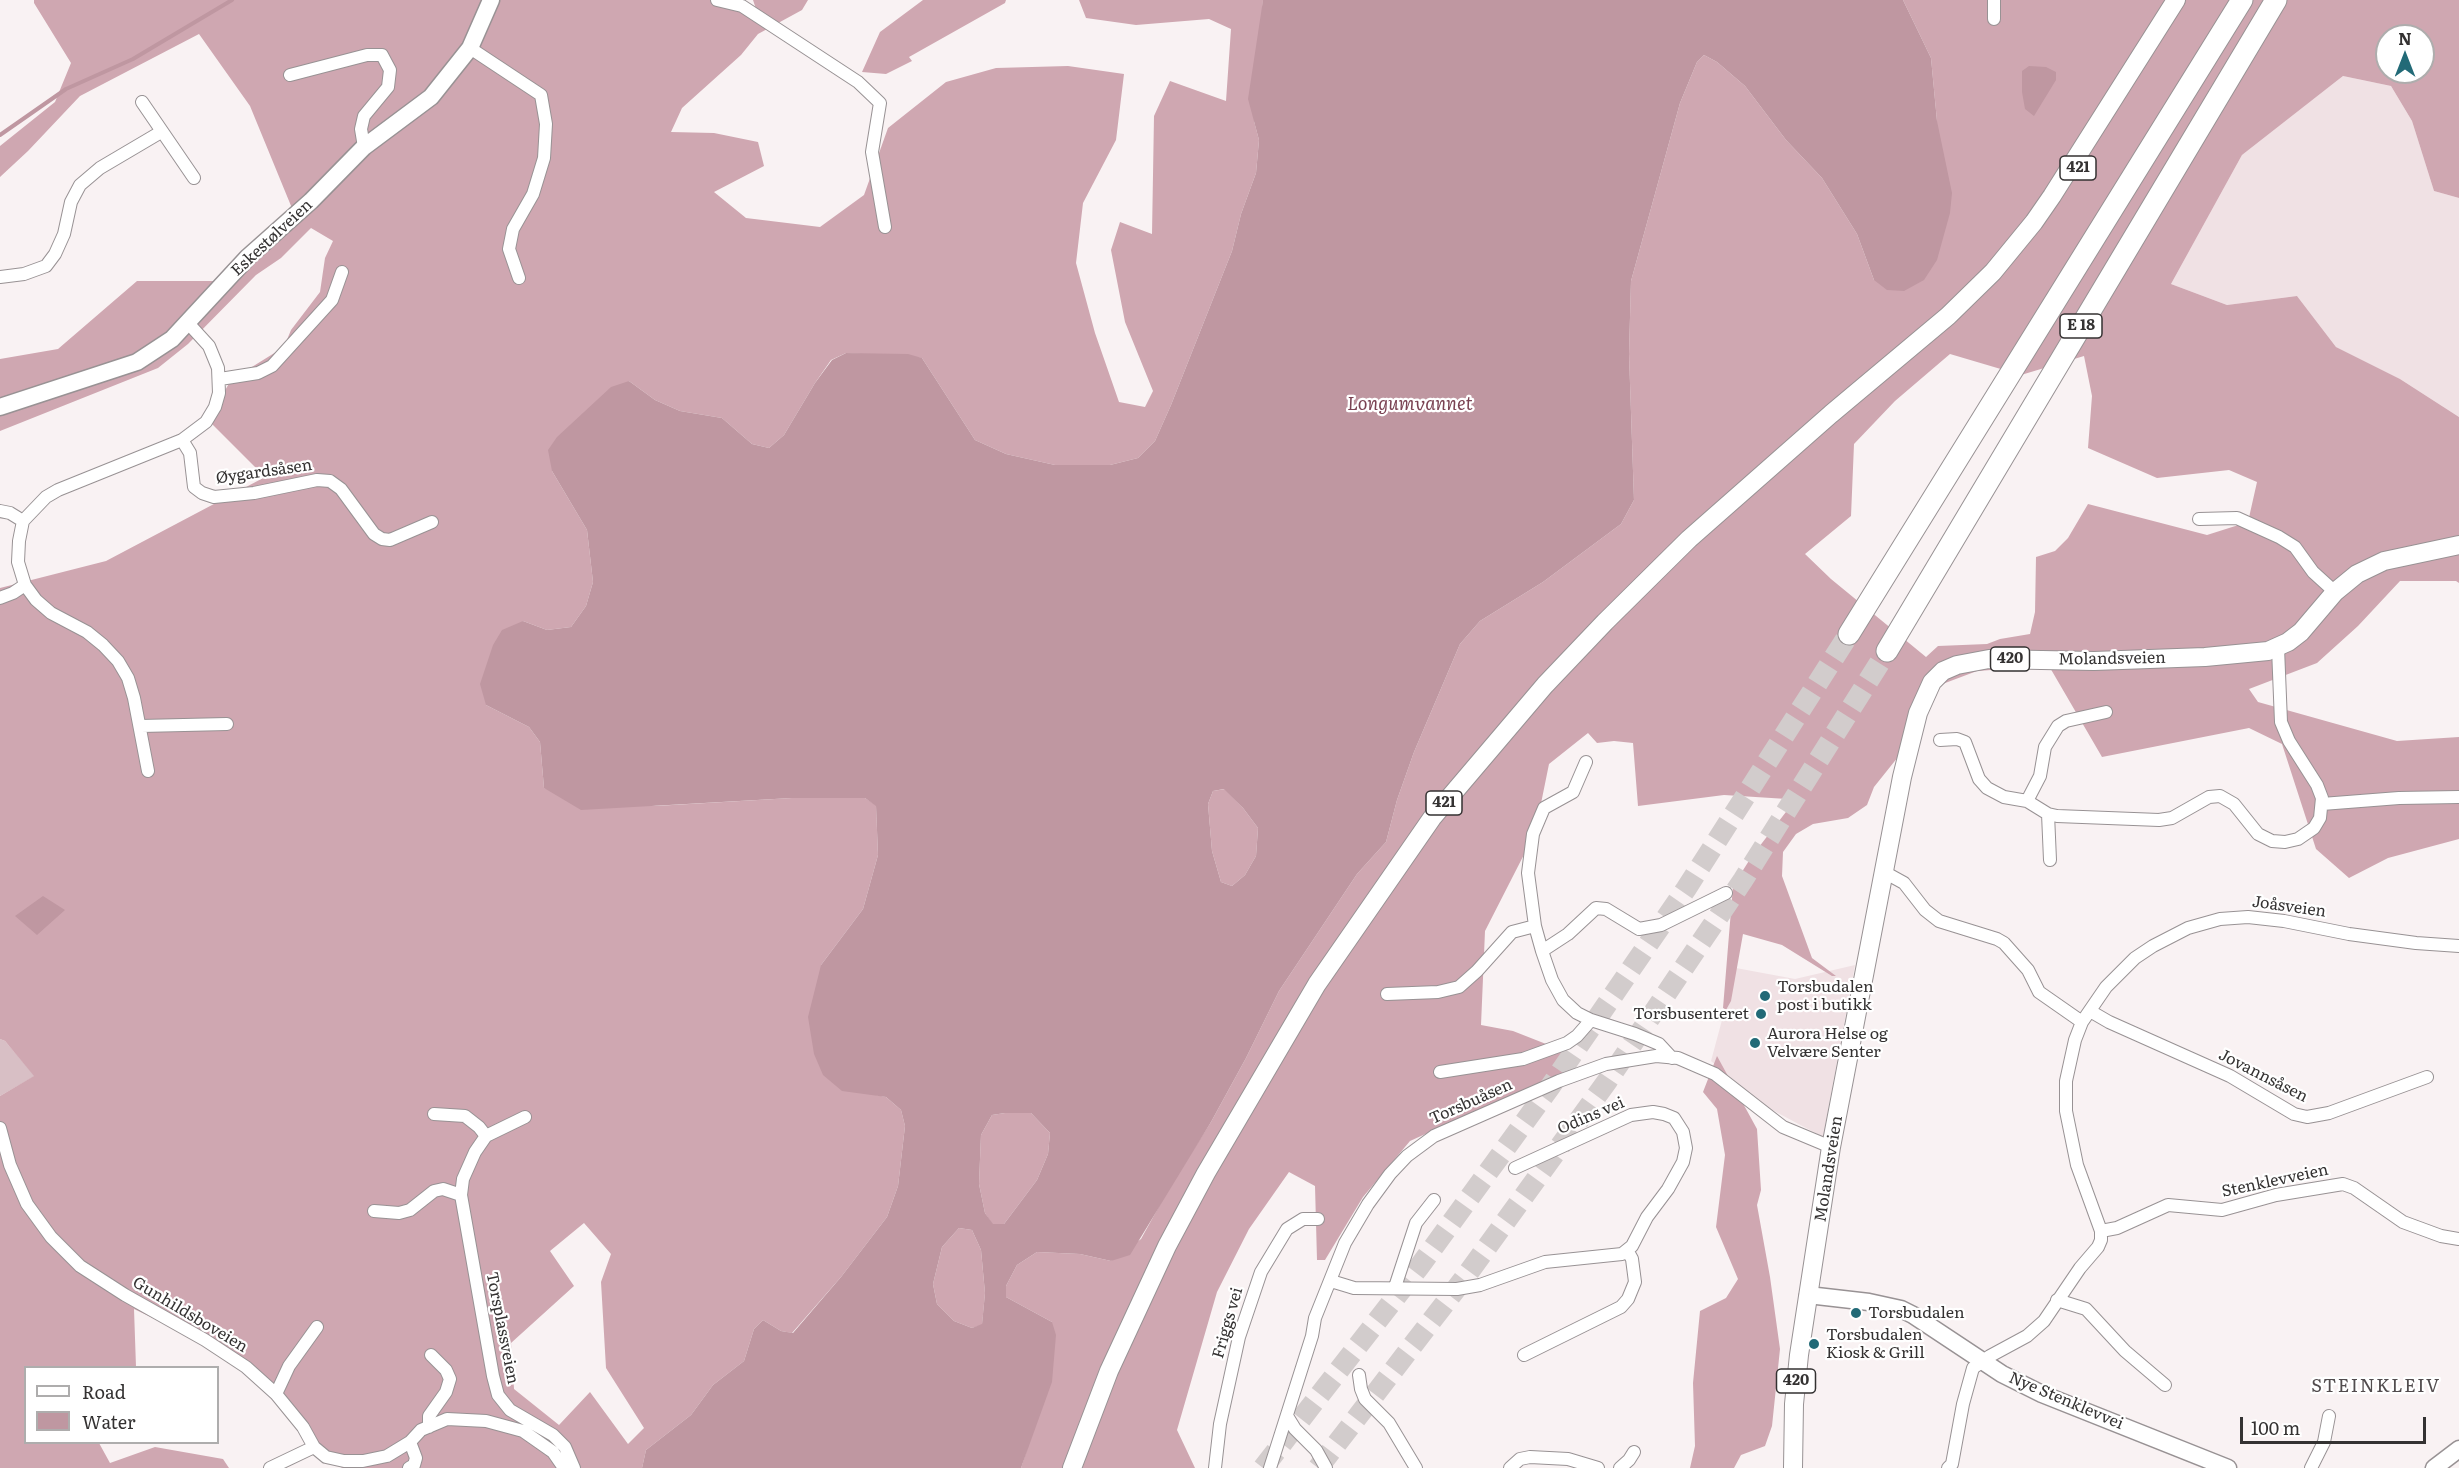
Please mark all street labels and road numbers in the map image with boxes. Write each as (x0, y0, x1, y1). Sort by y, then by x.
road number: 421 (2060, 156, 2096, 180)
street label: Eskestølveien (227, 196, 317, 280)
road number: E 18 (2060, 314, 2102, 338)
street label: Øygardsåsen (215, 456, 313, 488)
road number: 420 (1990, 647, 2030, 671)
street label: Molandsveien (2058, 648, 2166, 670)
road number: 421 (1426, 791, 1462, 815)
street label: Joåsveien (2251, 892, 2327, 922)
street label: Jovannsåsen (2215, 1045, 2311, 1107)
street label: Torsbuåsen (1427, 1075, 1515, 1129)
street label: Odins vei (1555, 1093, 1627, 1139)
street label: Molandsveien (1811, 1114, 1847, 1224)
street label: Stenklevveien (2220, 1160, 2330, 1202)
street label: Torsplassveien (482, 1270, 522, 1386)
street label: Gunhildsboveien (129, 1273, 251, 1357)
street label: Friggs vei (1209, 1285, 1247, 1361)
street label: Nye Stenklevvei (2006, 1368, 2126, 1434)
road number: 420 (1776, 1369, 1816, 1393)

